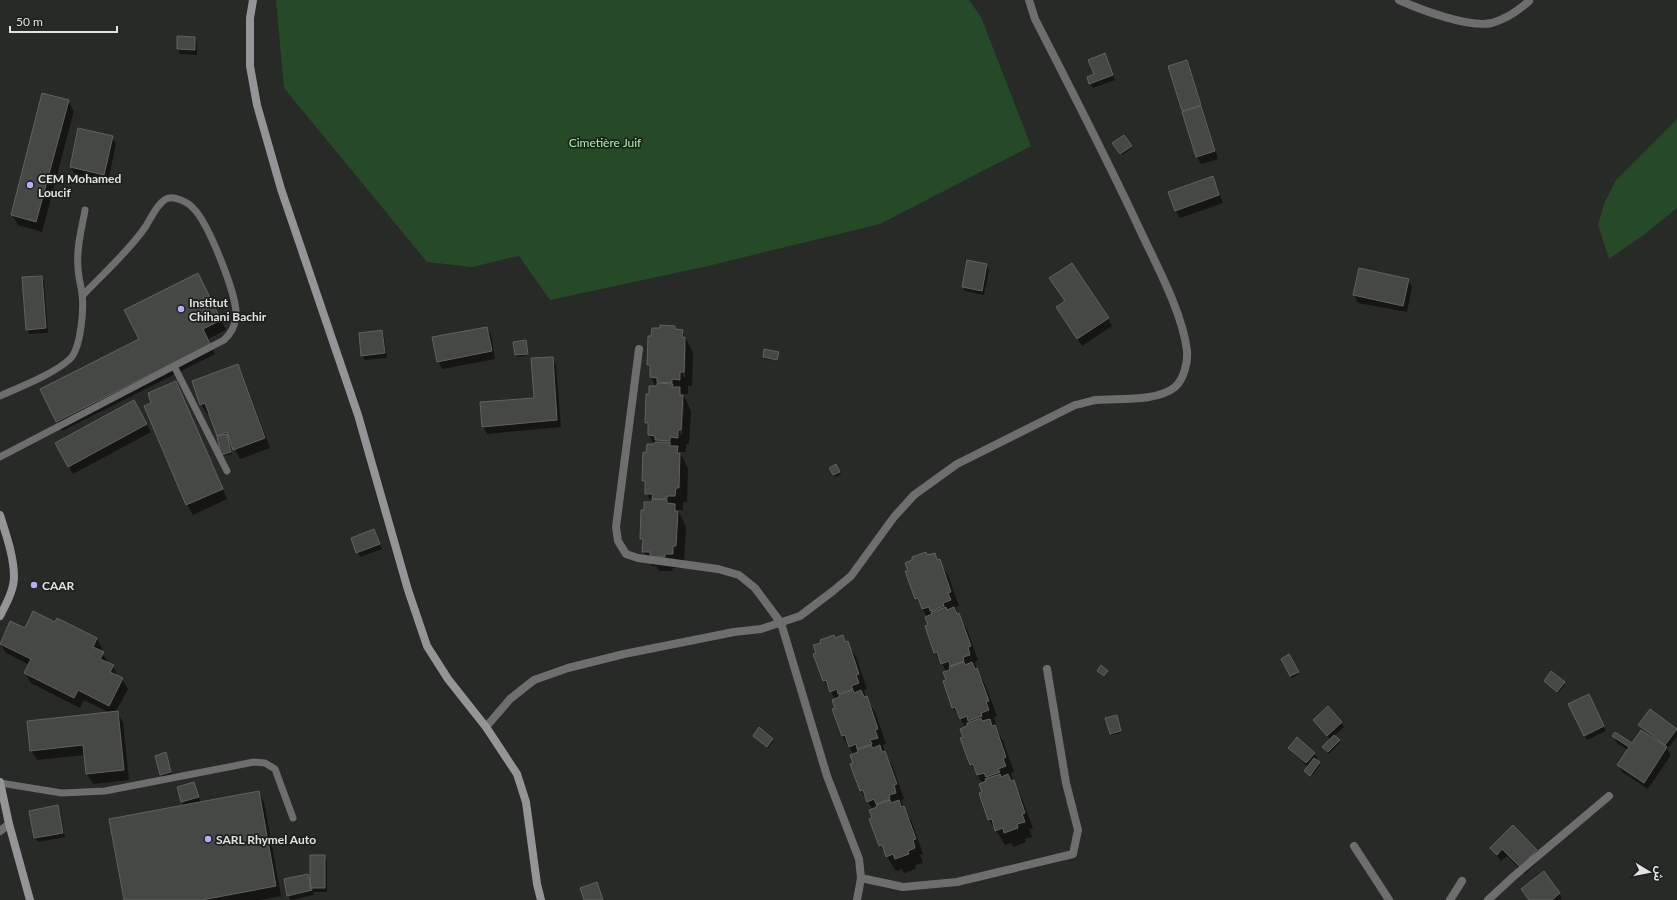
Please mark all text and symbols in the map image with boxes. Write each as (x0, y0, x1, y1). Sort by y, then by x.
scale bar (10, 8, 117, 34)
text: 50 m (16, 14, 43, 29)
park label: Cimetière Juif (569, 135, 642, 150)
place label: CEM Mohamed Loucif (38, 171, 121, 200)
marker: CEM Mohamed Loucif (25, 180, 35, 190)
place label: Institut Chihani Bachir (189, 295, 267, 324)
marker: Institut Chihani Bachir (176, 304, 186, 314)
place label: CAAR (42, 578, 75, 593)
marker: CAAR (29, 580, 39, 590)
place label: SARL Rhymel Auto (216, 832, 316, 847)
marker: SARL Rhymel Auto (203, 834, 213, 844)
north arrow (1629, 852, 1669, 892)
text: ش (1651, 865, 1667, 882)

